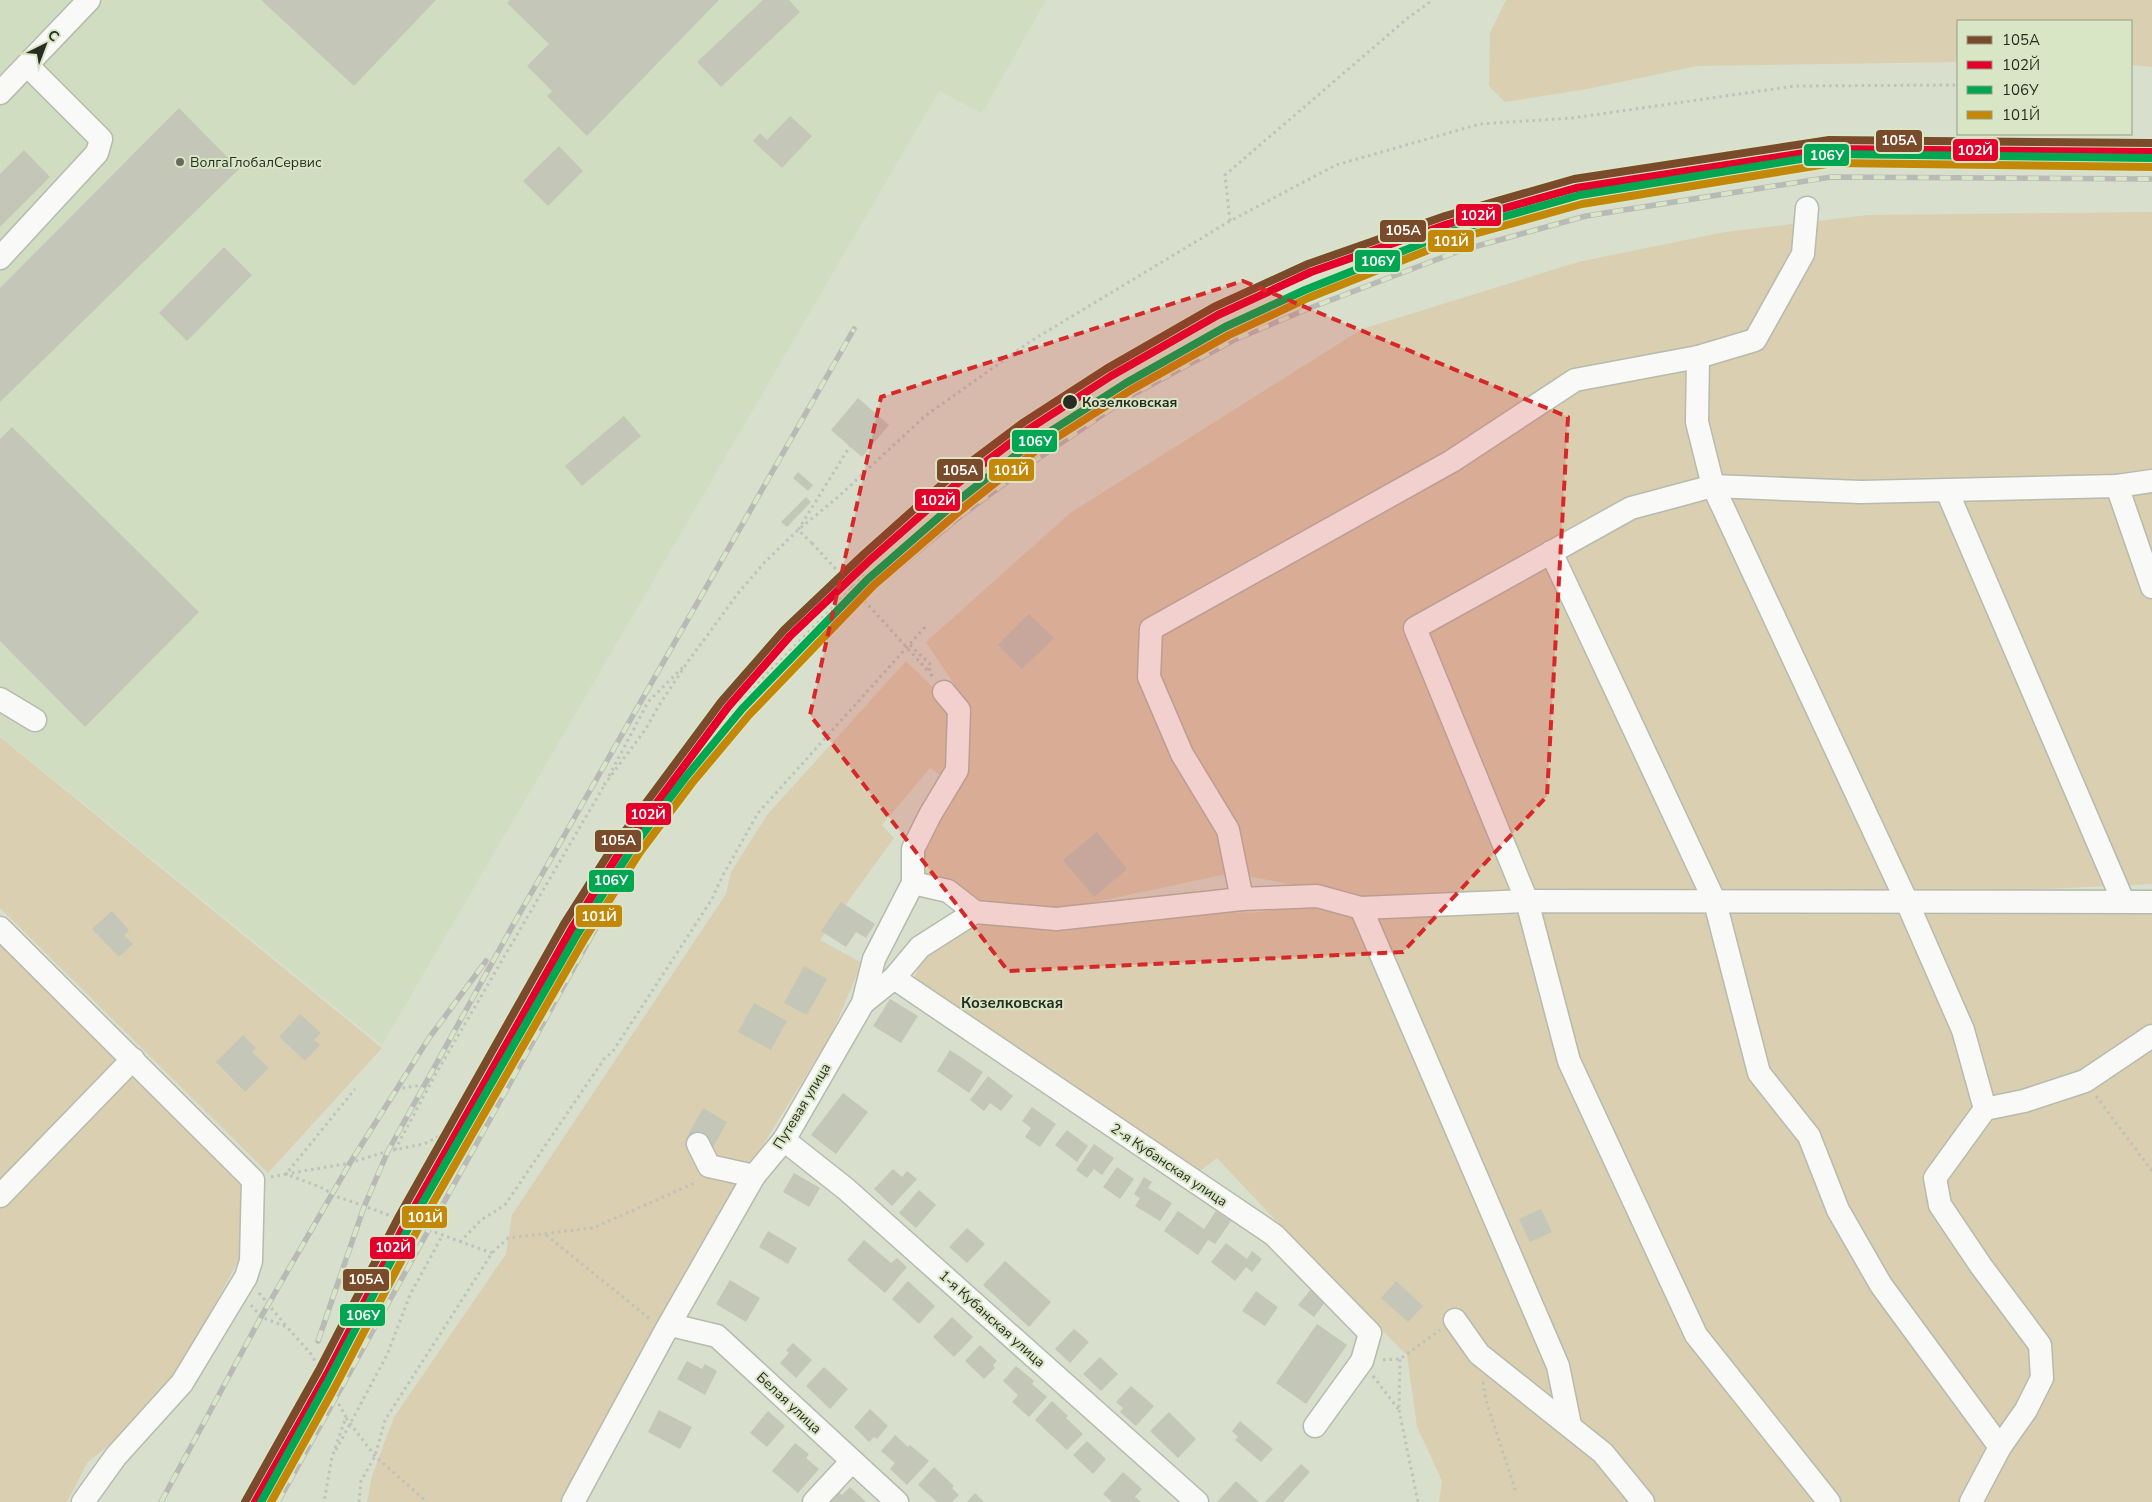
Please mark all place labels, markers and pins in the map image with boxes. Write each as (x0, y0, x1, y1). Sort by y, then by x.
place label: ВолгаГлобалСервис (190, 153, 322, 172)
marker: ВолгаГлобалСервис (174, 156, 186, 168)
marker: Козелковская (1061, 393, 1079, 411)
place label: Козелковская (1082, 393, 1177, 412)

